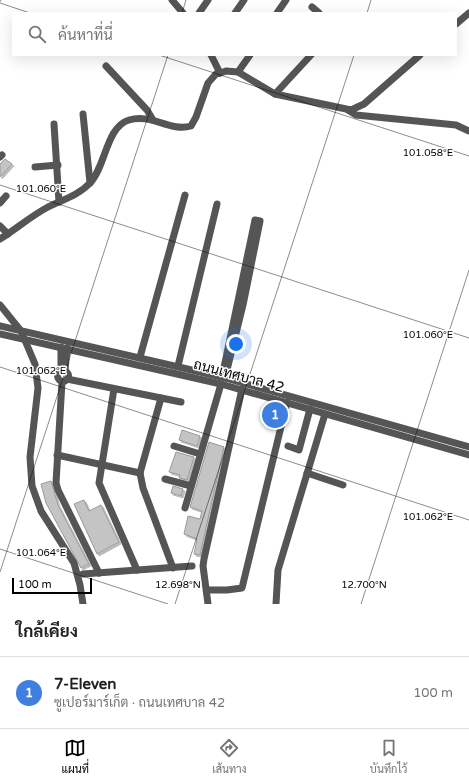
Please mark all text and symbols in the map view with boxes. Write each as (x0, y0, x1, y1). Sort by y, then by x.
search box (12, 12, 457, 56)
icon: search (26, 23, 48, 45)
text: ค้นหาที่นี่ (58, 26, 113, 44)
text: 101.058°E (403, 147, 453, 159)
text: 101.060°E (16, 183, 66, 195)
text: 101.060°E (403, 329, 453, 341)
your location (226, 334, 246, 354)
street label: ถนนเทศบาล 42 (192, 356, 286, 396)
text: 101.062°E (16, 365, 66, 377)
pin: 1 (262, 400, 288, 430)
text: 101.062°E (403, 511, 453, 523)
text: 101.064°E (16, 547, 66, 559)
scale bar (12, 576, 92, 595)
text: 100 m (18, 578, 52, 591)
text: 12.698°N (155, 579, 201, 591)
text: 12.700°N (341, 579, 387, 591)
text: ใกล้เคียง (16, 621, 78, 642)
text: 7-Eleven (54, 675, 116, 693)
text: 1 (25, 685, 33, 701)
text: 100 m (413, 685, 453, 701)
text: ซูเปอร์มาร์เก็ต · ถนนเทศบาล 42 (54, 695, 225, 711)
tab: แผนที่ (62, 737, 89, 776)
tab: เส้นทาง (212, 737, 247, 776)
tab: บันทึกไว้ (370, 737, 407, 776)

